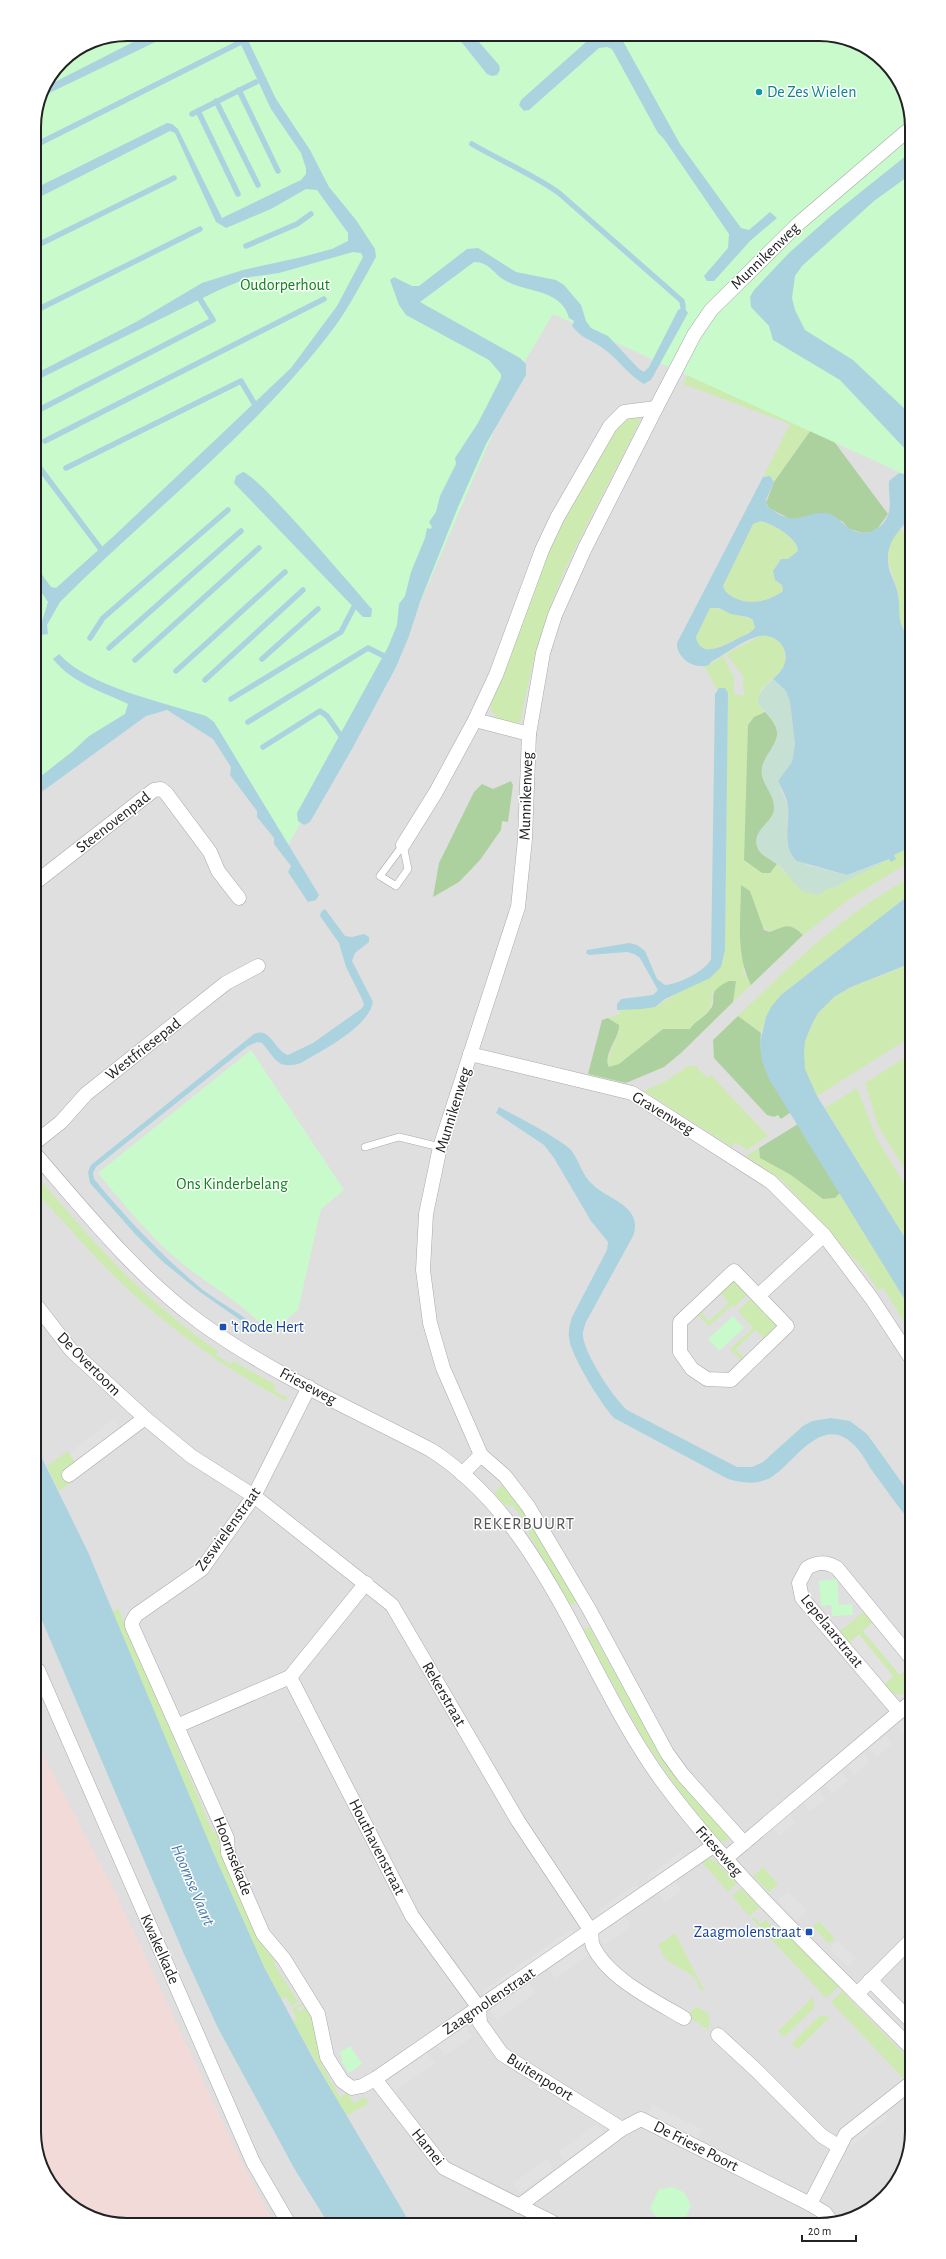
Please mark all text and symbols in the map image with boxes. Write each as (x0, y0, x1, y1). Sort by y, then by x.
place label: De Zes Wielen (767, 84, 856, 100)
marker: De Zes Wielen (754, 87, 764, 97)
street label: Munnikenweg (728, 219, 803, 292)
park label: Oudorperhout (240, 277, 330, 293)
street label: Munnikenweg (516, 751, 536, 840)
street label: Steenovenpad (73, 788, 153, 856)
street label: Westfriesepad (102, 1015, 184, 1083)
street label: Munnikenweg (432, 1065, 474, 1155)
street label: Gravenweg (629, 1088, 697, 1138)
park label: Ons Kinderbelang (176, 1176, 288, 1192)
place label: 't Rode Hert (231, 1319, 304, 1335)
marker: 't Rode Hert (218, 1322, 228, 1332)
street label: De Overtoom (54, 1329, 124, 1399)
street label: Frieseweg (277, 1364, 339, 1408)
street label: Zeswielenstraat (192, 1484, 264, 1574)
district label: REKERBUURT (473, 1515, 575, 1532)
street label: Lepelaarstraat (798, 1591, 866, 1671)
street label: Rekerstraat (419, 1659, 469, 1729)
street label: Houthavenstraat (346, 1796, 408, 1898)
street label: Hoornsekade (211, 1814, 255, 1898)
street label: Frieseweg (692, 1823, 746, 1879)
water label: Hoornse Vaart (168, 1842, 218, 1929)
street label: Kwakelkade (138, 1912, 182, 1986)
place label: Zaagmolenstraat (694, 1924, 801, 1940)
marker: Zaagmolenstraat (804, 1927, 814, 1937)
street label: Zaagmolenstraat (440, 1964, 538, 2038)
street label: Buitenpoort (504, 2050, 576, 2104)
street label: De Friese Poort (651, 2118, 741, 2174)
street label: Hamei (409, 2126, 447, 2168)
scale bar (802, 2217, 856, 2243)
text: 20 m (808, 2225, 831, 2237)

